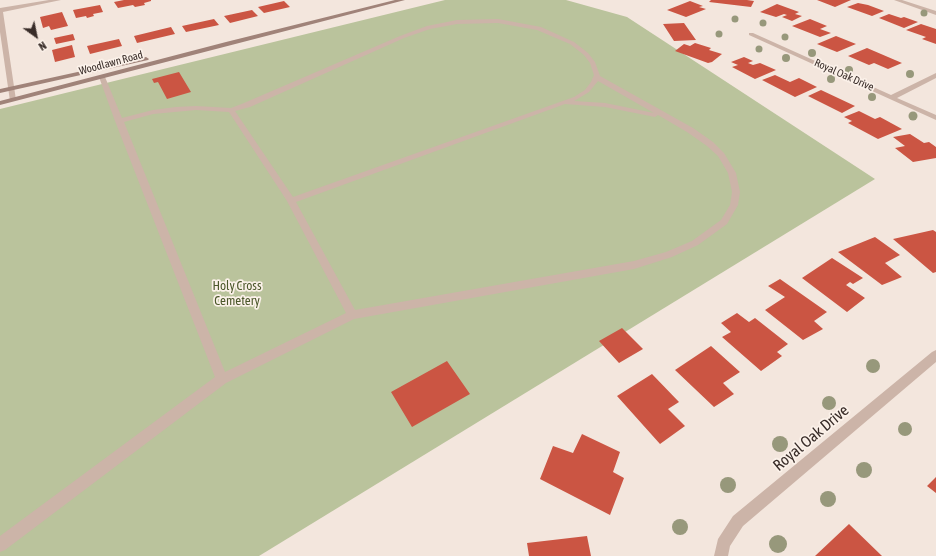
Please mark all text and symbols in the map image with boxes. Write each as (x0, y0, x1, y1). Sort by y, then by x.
north arrow (16, 16, 56, 56)
text: N (37, 39, 49, 53)
street label: Woodlawn Road (78, 48, 144, 78)
street label: Royal Oak Drive (812, 56, 876, 94)
park label: Holy Cross Cemetery (212, 278, 262, 309)
street label: Royal Oak Drive (769, 401, 853, 475)

